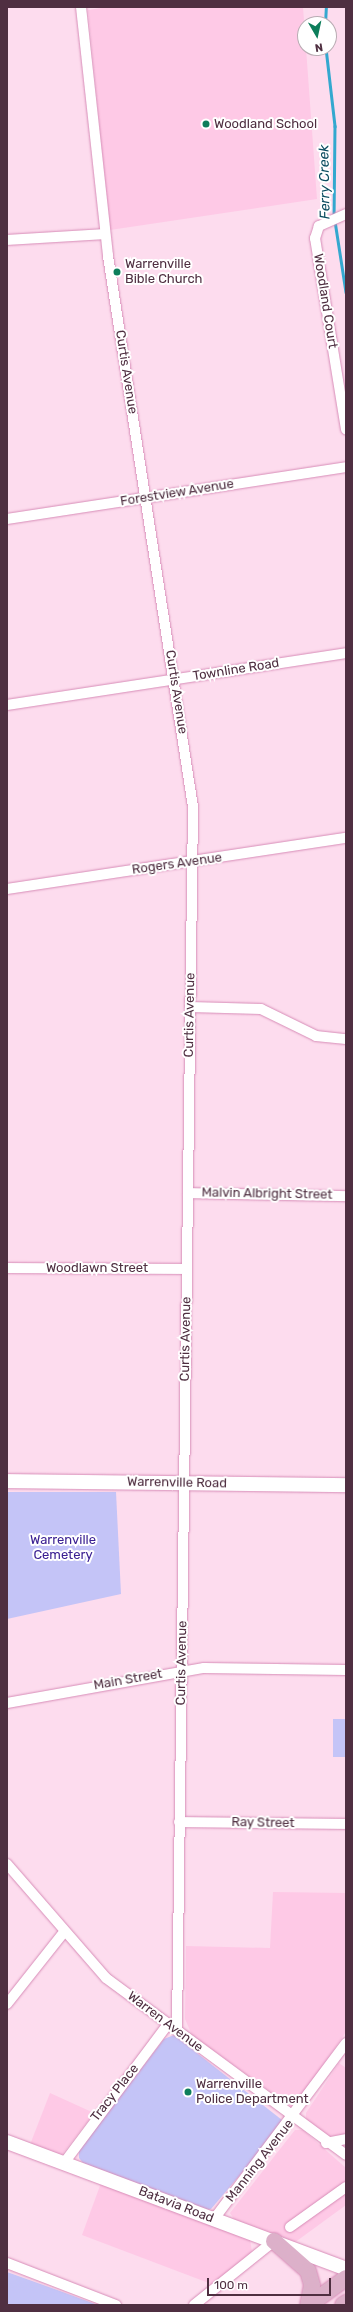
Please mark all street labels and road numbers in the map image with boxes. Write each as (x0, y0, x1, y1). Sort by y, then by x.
street label: Woodland Court (310, 252, 340, 350)
street label: Curtis Avenue (112, 329, 140, 415)
street label: Forestview Avenue (119, 476, 235, 510)
street label: Curtis Avenue (162, 649, 190, 735)
street label: Townline Road (192, 655, 280, 685)
street label: Rogers Avenue (131, 850, 223, 878)
street label: Curtis Avenue (181, 972, 199, 1058)
street label: Malvin Albright Street (201, 1185, 333, 1203)
street label: Woodlawn Street (46, 1260, 148, 1276)
street label: Curtis Avenue (177, 1296, 195, 1382)
street label: Warrenville Road (127, 1474, 227, 1492)
street label: Curtis Avenue (173, 1620, 191, 1706)
street label: Main Street (93, 1666, 163, 1694)
street label: Ray Street (231, 1815, 295, 1831)
street label: Warren Avenue (124, 1988, 206, 2056)
street label: Tracy Place (88, 2061, 142, 2125)
street label: Manning Avenue (223, 2116, 297, 2206)
street label: Batavia Road (136, 2183, 216, 2227)

